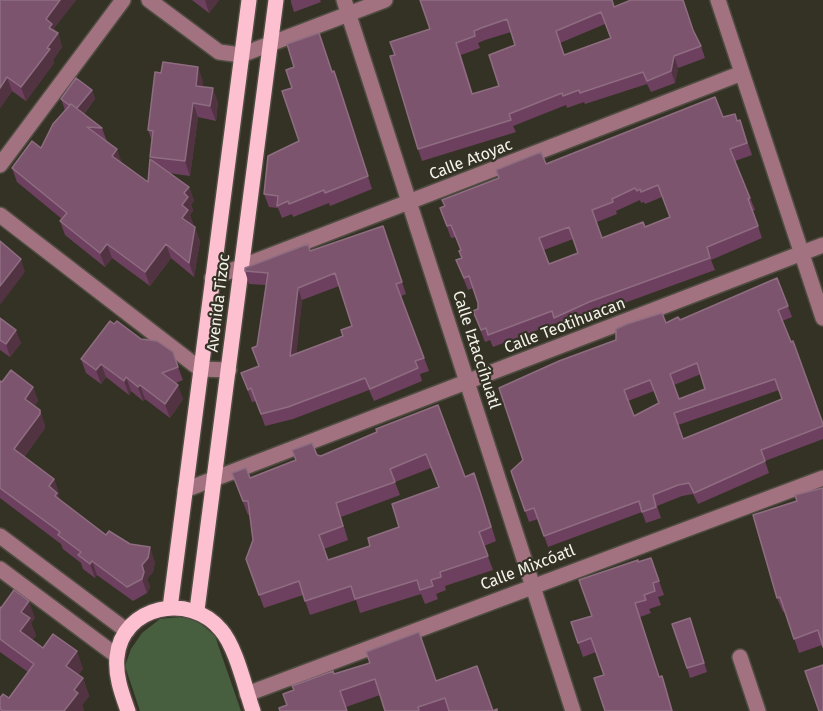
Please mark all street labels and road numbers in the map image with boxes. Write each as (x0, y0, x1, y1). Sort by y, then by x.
street label: Calle Atoyac (427, 135, 515, 185)
street label: Avenida Tizoc (203, 253, 235, 353)
street label: Calle Iztaccíhuatl (448, 289, 504, 411)
street label: Calle Teotihuacan (502, 294, 628, 358)
street label: Calle Mixcóatl (478, 541, 578, 595)

